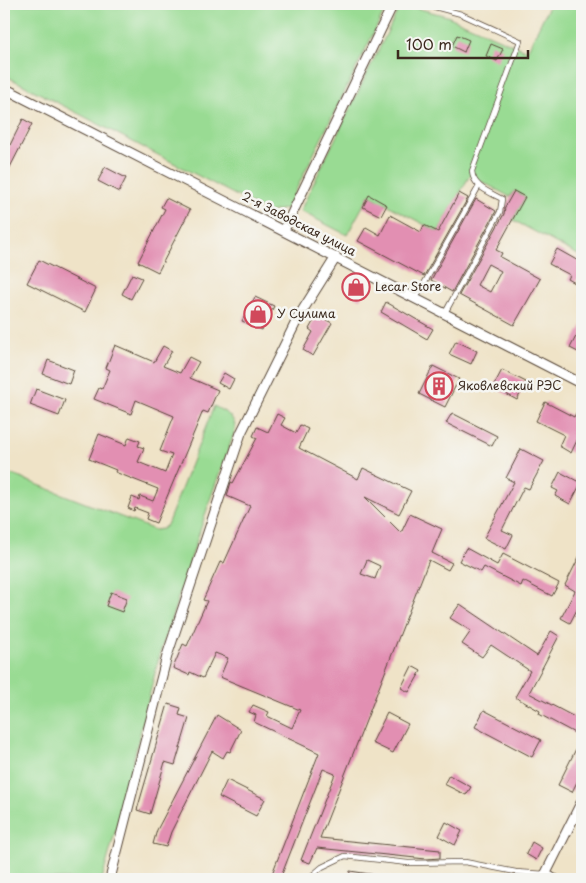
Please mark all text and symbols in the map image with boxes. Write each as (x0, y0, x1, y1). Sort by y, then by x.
scale bar (398, 28, 528, 60)
text: 100 m (406, 32, 452, 55)
street label: 2-я Заводская улица (239, 186, 360, 260)
shop icon: Lecar Store (341, 272, 371, 302)
place label: Lecar Store (375, 277, 441, 295)
shop icon: У Сулима (243, 299, 273, 329)
place label: У Сулима (277, 304, 336, 322)
building icon: Яковлевский РЭС (424, 371, 454, 401)
place label: Яковлевский РЭС (458, 376, 562, 394)

